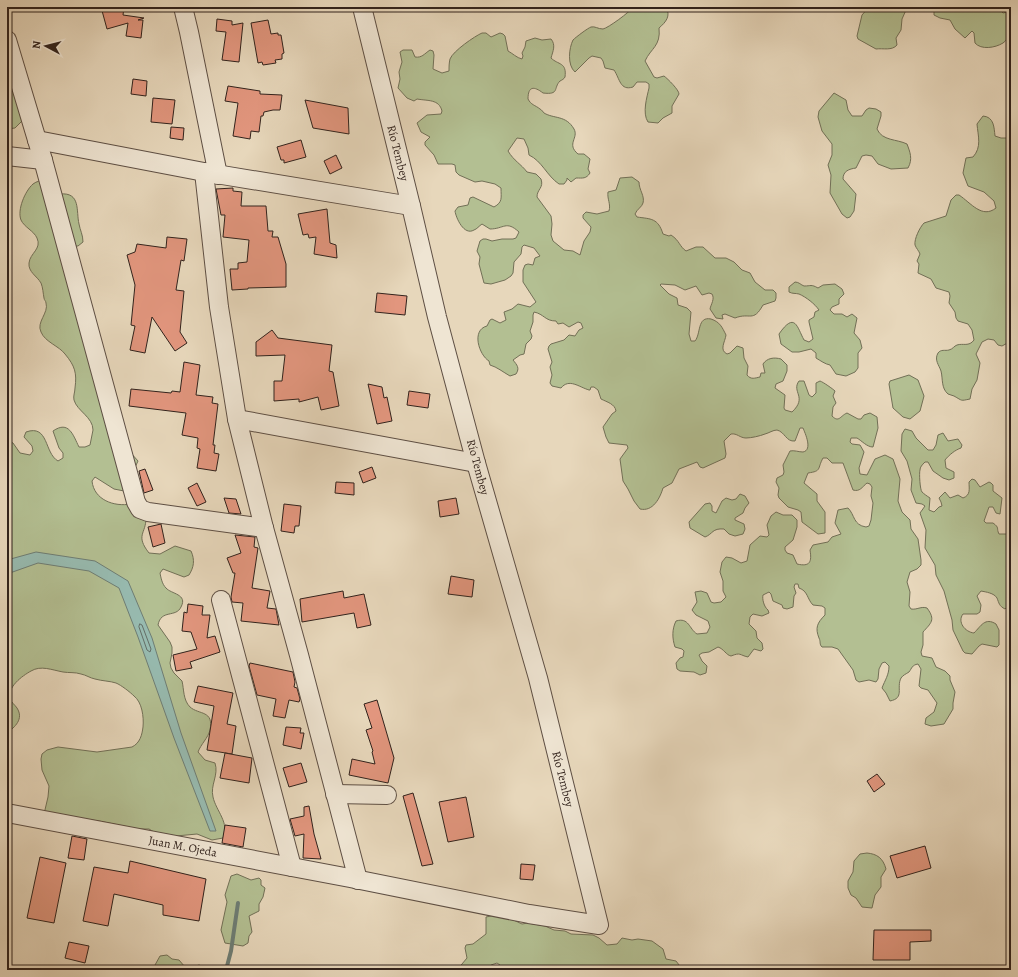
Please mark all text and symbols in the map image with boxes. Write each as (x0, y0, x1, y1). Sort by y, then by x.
north arrow (26, 26, 66, 66)
text: N (29, 40, 45, 50)
street label: Río Tembey (383, 123, 413, 183)
street label: Río Tembey (463, 437, 493, 497)
street label: Río Tembey (548, 749, 578, 809)
street label: Juan M. Ojeda (147, 832, 219, 861)

